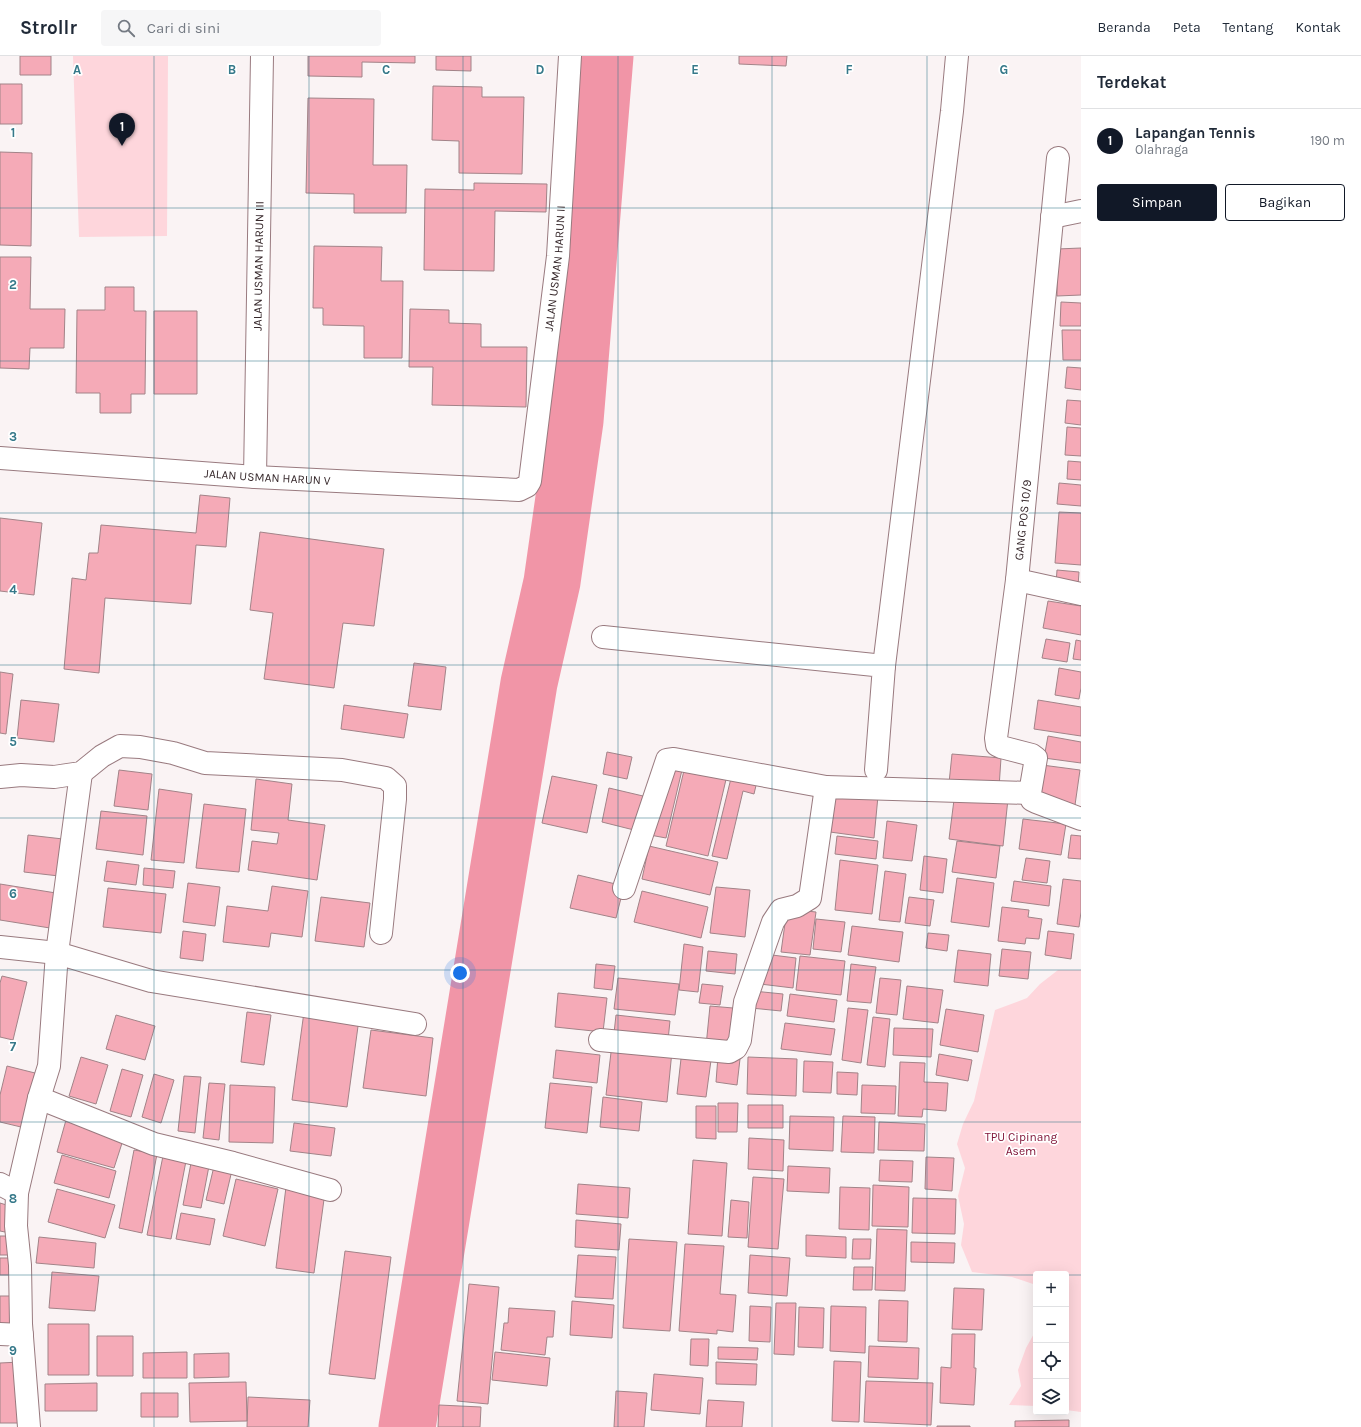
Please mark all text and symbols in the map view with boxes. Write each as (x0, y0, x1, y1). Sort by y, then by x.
search box (101, 10, 381, 46)
text: Strollr (20, 17, 77, 39)
icon: search (115, 17, 137, 39)
text: Cari di sini (147, 19, 221, 37)
text: Beranda (1098, 19, 1151, 36)
text: Peta (1173, 19, 1201, 36)
text: Tentang (1223, 19, 1274, 36)
text: Kontak (1296, 19, 1341, 36)
text: A (73, 62, 81, 77)
text: B (228, 62, 236, 77)
text: C (382, 62, 390, 77)
text: D (536, 62, 545, 77)
text: E (691, 62, 699, 77)
text: F (845, 62, 853, 77)
text: G (1000, 62, 1008, 77)
text: Terdekat (1097, 72, 1166, 92)
pin: 1 (109, 113, 135, 146)
text: Lapangan Tennis (1135, 124, 1255, 142)
text: 1 (11, 125, 15, 140)
text: 1 (1108, 133, 1112, 148)
text: 190 m (1310, 133, 1345, 148)
text: Olahraga (1135, 142, 1188, 157)
button: Simpan (1097, 184, 1217, 221)
button: Bagikan (1225, 184, 1345, 221)
street label: JALAN USMAN HARUN III (250, 201, 267, 331)
street label: JALAN USMAN HARUN II (542, 205, 568, 332)
text: 2 (9, 277, 17, 292)
text: 3 (9, 429, 17, 444)
street label: JALAN USMAN HARUN V (204, 466, 331, 488)
street label: GANG POS 10/9 (1012, 479, 1034, 561)
text: 4 (9, 582, 17, 597)
text: 5 (9, 734, 17, 749)
text: 6 (9, 886, 17, 901)
your location (450, 963, 470, 983)
text: 7 (10, 1039, 17, 1054)
park label: TPU Cipinang Asem (985, 1130, 1058, 1158)
text: 8 (9, 1191, 17, 1206)
map controls (1033, 1271, 1069, 1415)
button: + (1033, 1271, 1069, 1307)
button: − (1033, 1307, 1069, 1343)
text: 9 (9, 1343, 17, 1358)
button: locate (1033, 1343, 1069, 1379)
button: layers (1033, 1379, 1069, 1415)

